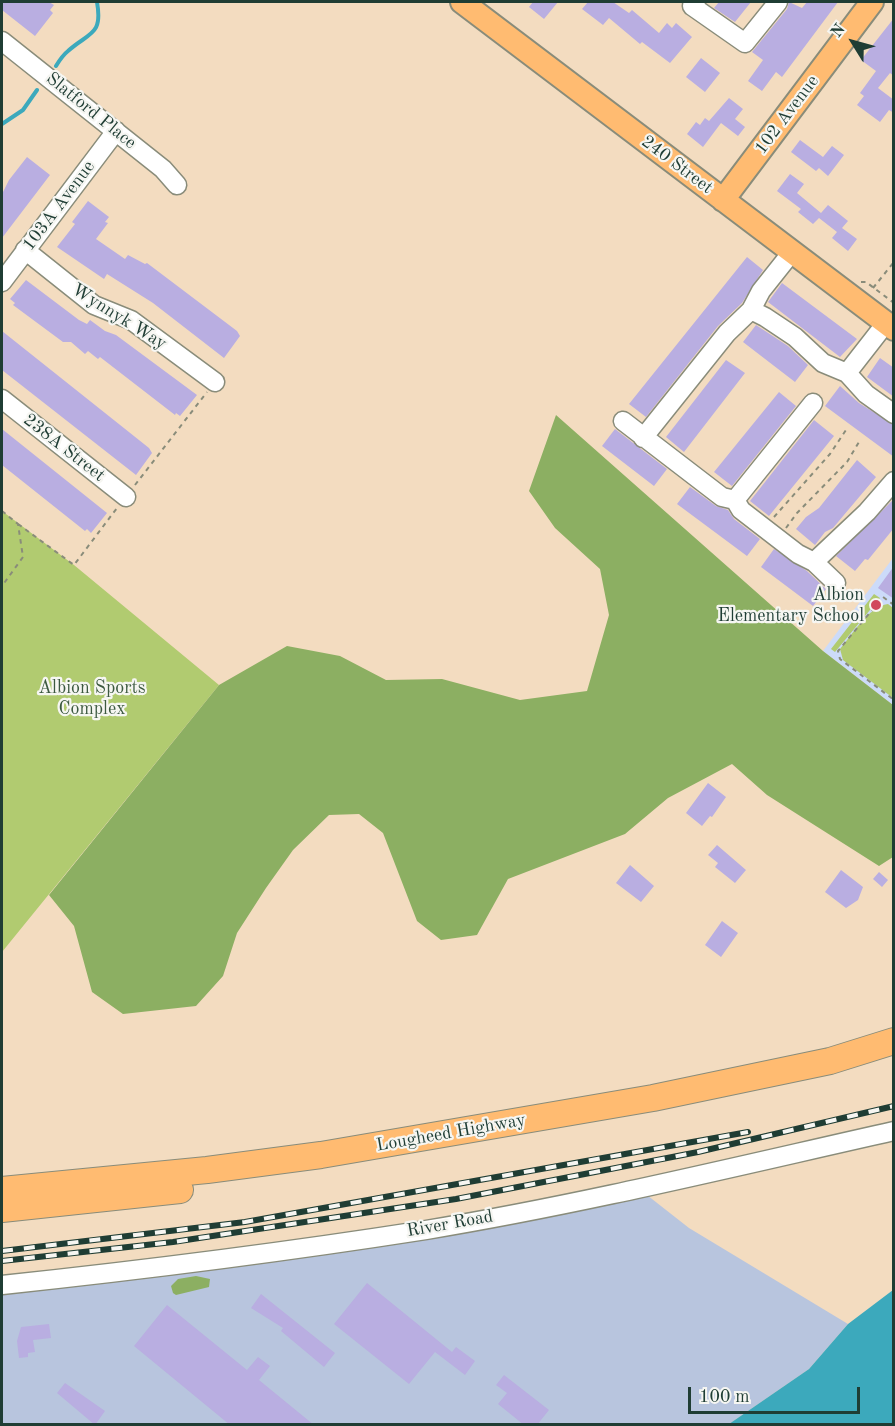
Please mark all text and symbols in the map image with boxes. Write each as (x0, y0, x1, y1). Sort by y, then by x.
north arrow (823, 12, 883, 72)
text: N (829, 21, 849, 41)
street label: Slatford Place (41, 68, 141, 154)
street label: 102 Avenue (750, 71, 824, 159)
street label: 240 Street (637, 131, 717, 199)
street label: 103A Avenue (18, 157, 100, 255)
street label: Wynnyk Way (67, 279, 171, 355)
street label: 238A Street (19, 409, 109, 487)
place label: Albion Elementary School (717, 584, 864, 626)
marker: Albion Elementary School (869, 598, 883, 612)
park label: Albion Sports Complex (38, 677, 146, 720)
street label: Lougheed Highway (375, 1109, 527, 1157)
street label: River Road (405, 1206, 495, 1242)
scale bar (691, 1375, 864, 1413)
text: 100 m (699, 1388, 750, 1406)

